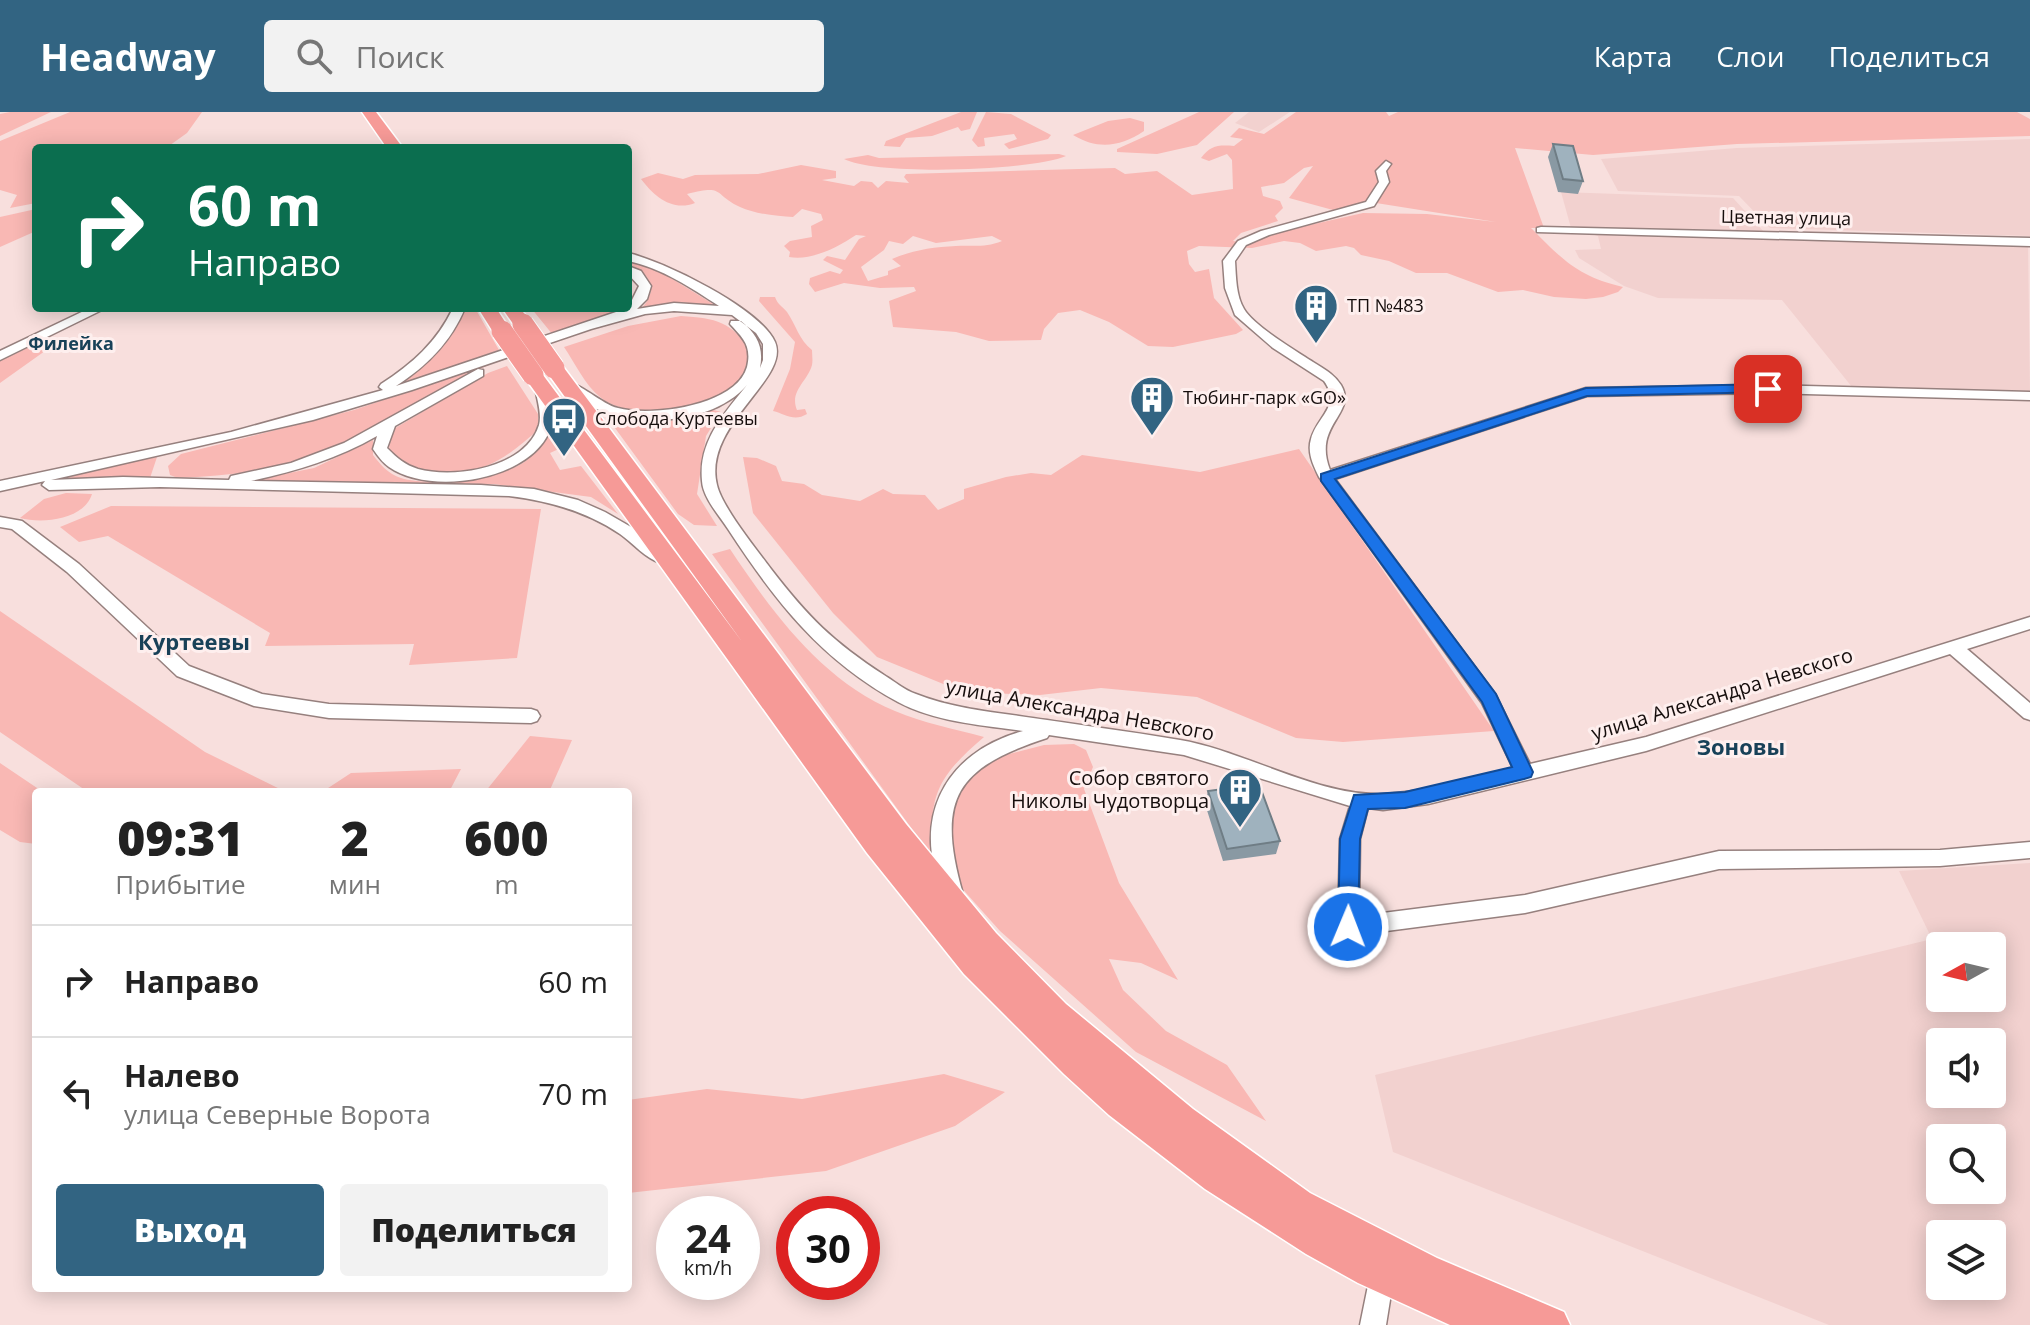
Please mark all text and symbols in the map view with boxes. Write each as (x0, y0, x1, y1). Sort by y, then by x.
search box (264, 20, 824, 92)
text: Headway (40, 30, 216, 82)
icon: search (292, 34, 336, 78)
text: Поиск (356, 36, 444, 77)
text: Карта (1594, 37, 1672, 75)
text: Слои (1716, 37, 1785, 75)
text: Поделиться (1829, 37, 1990, 75)
text: 60 m (188, 166, 322, 242)
icon: right (56, 176, 160, 280)
street label: Цветная улица (1721, 204, 1851, 230)
text: Направо (188, 238, 341, 287)
building icon: ТП №483 (1292, 282, 1340, 345)
place label: ТП №483 (1347, 293, 1424, 317)
district label: Филейка (28, 331, 114, 355)
pin (1734, 355, 1802, 423)
icon: arrive (1746, 367, 1790, 411)
building icon: Тюбинг-парк «GO» (1128, 374, 1176, 437)
place label: Тюбинг-парк «GO» (1183, 385, 1346, 409)
bus stop icon: Слобода Куртеевы (540, 395, 588, 458)
place label: Слобода Куртеевы (595, 406, 758, 430)
district label: Куртеевы (138, 626, 250, 656)
street label: улица Александра Невского (1588, 641, 1856, 746)
street label: улица Александра Невского (944, 673, 1216, 746)
district label: Зоновы (1697, 731, 1785, 761)
place label: Собор святого Николы Чудотворца (1011, 764, 1209, 814)
building icon: Собор святого Николы Чудотворца (1216, 766, 1264, 829)
text: 09:31 (117, 805, 244, 870)
text: 2 (341, 805, 369, 870)
text: 600 (464, 805, 549, 870)
text: Прибытие (115, 866, 246, 902)
text: мин (329, 866, 381, 902)
text: m (494, 866, 518, 902)
position arrow (1306, 885, 1390, 969)
north arrow (1926, 932, 2006, 1012)
map controls (1926, 932, 2006, 1300)
icon: right (56, 959, 100, 1003)
text: Направо (124, 961, 259, 1002)
text: 60 m (538, 961, 608, 1002)
button: sound (1926, 1028, 2006, 1108)
text: Налево (124, 1055, 240, 1096)
icon: left (56, 1071, 100, 1115)
text: 70 m (538, 1073, 608, 1114)
text: улица Северные Ворота (124, 1096, 431, 1132)
button: search (1926, 1124, 2006, 1204)
button: Выход (56, 1184, 324, 1276)
button: Поделиться (340, 1184, 608, 1276)
speed limit sign: 30 (776, 1196, 880, 1300)
text: 24 (685, 1210, 731, 1265)
button: layers (1926, 1220, 2006, 1300)
text: km/h (684, 1254, 732, 1281)

